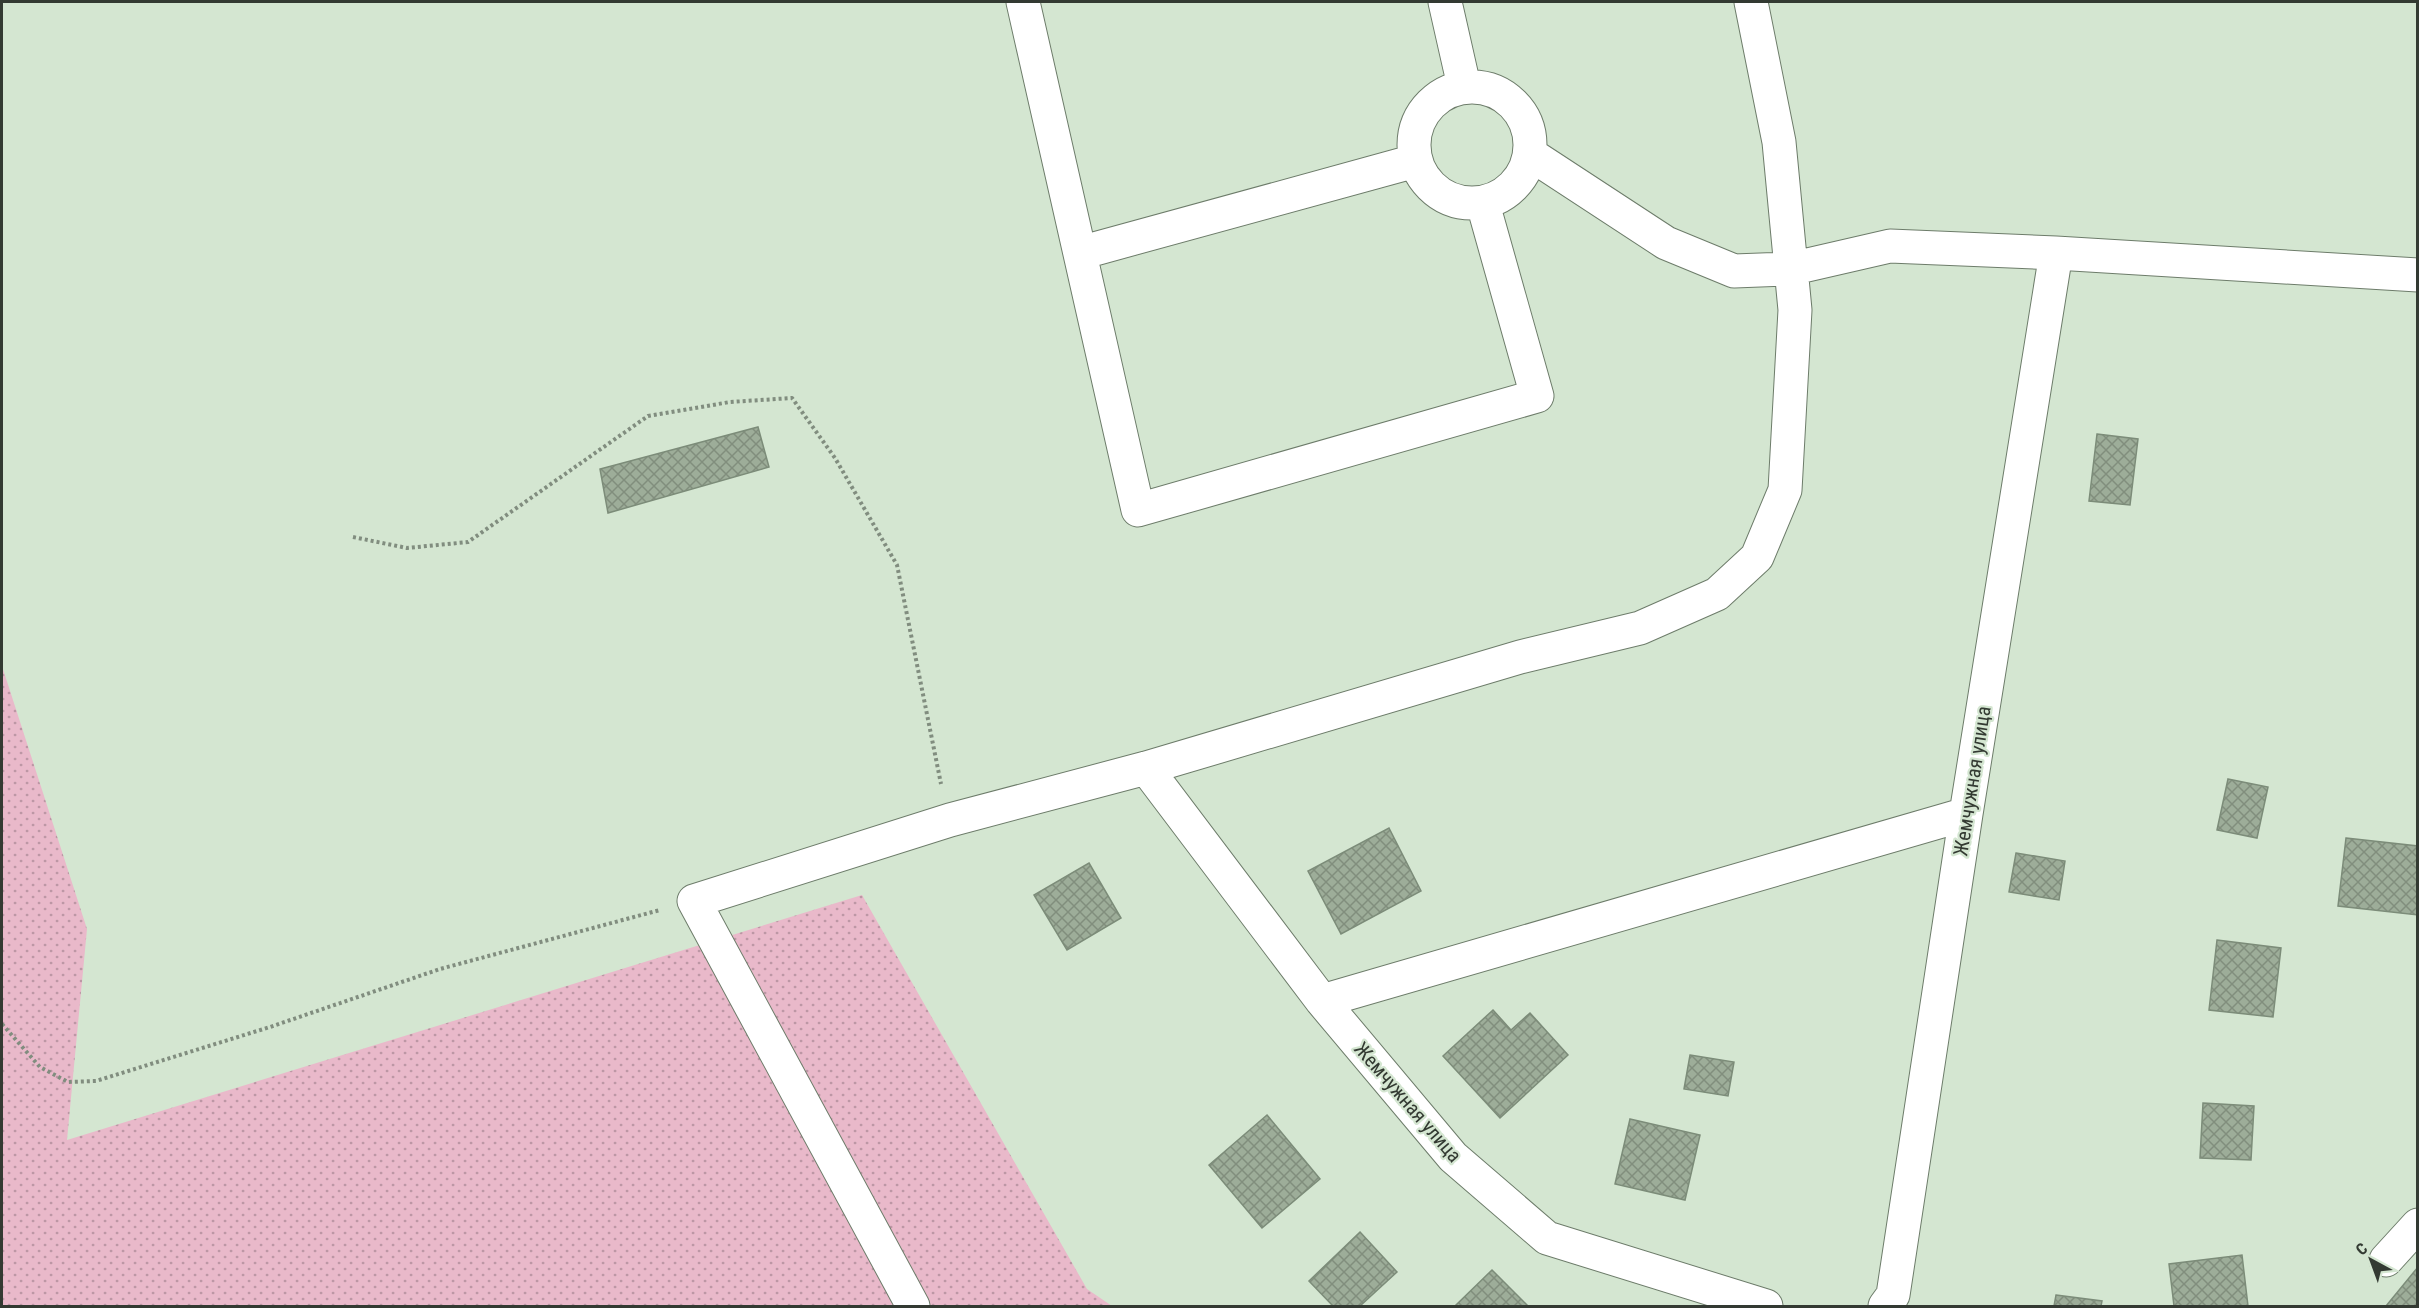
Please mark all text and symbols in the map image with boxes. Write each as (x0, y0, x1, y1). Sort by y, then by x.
street label: Жемчужная улица (1948, 704, 1996, 858)
street label: Жемчужная улица (1349, 1037, 1467, 1167)
north arrow (2341, 1230, 2401, 1290)
text: С (2352, 1239, 2371, 1259)

